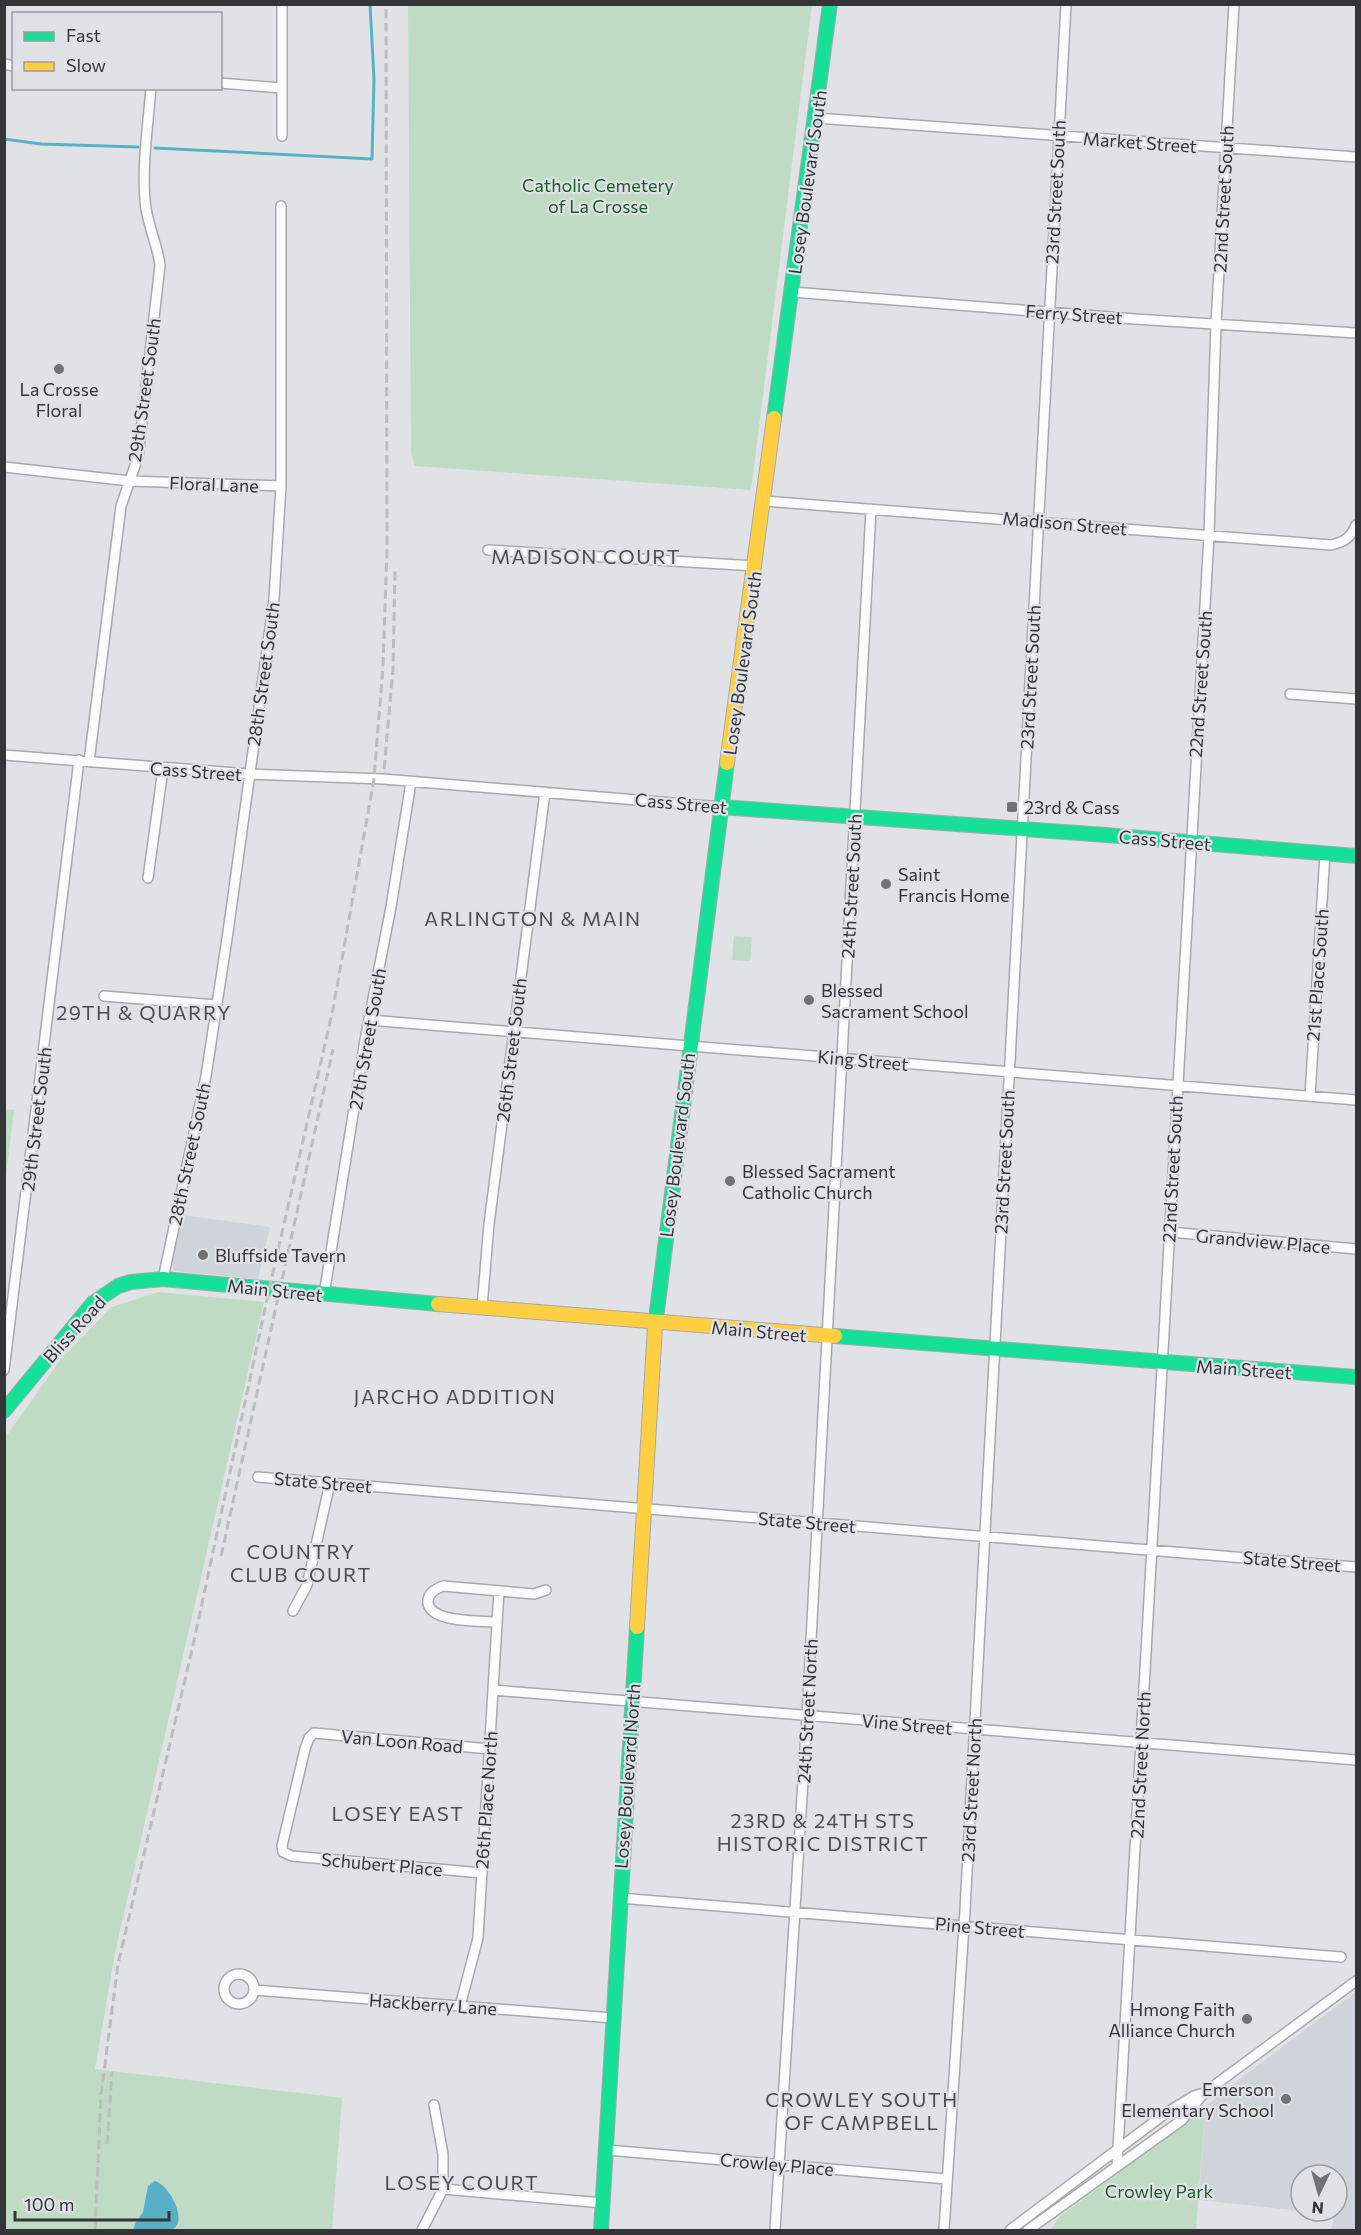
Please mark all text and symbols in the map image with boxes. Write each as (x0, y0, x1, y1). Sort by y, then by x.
legend (12, 12, 222, 90)
text: Fast (66, 24, 101, 46)
text: Slow (66, 54, 106, 76)
street label: Losey Boulevard South (783, 89, 831, 275)
street label: 23rd Street South (1040, 119, 1070, 265)
street label: 22nd Street South (1208, 125, 1238, 273)
street label: Market Street (1082, 127, 1198, 157)
park label: Catholic Cemetery of La Crosse (522, 174, 674, 217)
street label: Ferry Street (1025, 300, 1123, 328)
street label: 29th Street South (123, 316, 165, 464)
marker: La Crosse Floral (52, 362, 66, 376)
place label: La Crosse Floral (20, 378, 98, 421)
street label: Floral Lane (169, 471, 259, 497)
street label: Madison Street (1002, 507, 1128, 539)
district label: MADISON COURT (491, 544, 681, 568)
street label: Losey Boulevard South (718, 570, 766, 756)
street label: 28th Street South (242, 600, 284, 748)
street label: 23rd Street South (1015, 604, 1045, 750)
street label: 22nd Street South (1184, 610, 1216, 758)
street label: Cass Street (149, 757, 243, 785)
street label: Cass Street (634, 788, 728, 818)
place label: 23rd & Cass (1024, 796, 1120, 818)
marker: 23rd & Cass (1005, 800, 1019, 814)
street label: 24th Street South (836, 813, 866, 959)
street label: Cass Street (1118, 825, 1212, 855)
place label: Saint Francis Home (898, 863, 1009, 906)
marker: Saint Francis Home (879, 877, 893, 891)
district label: ARLINGTON & MAIN (424, 906, 642, 930)
street label: 21st Place South (1301, 908, 1333, 1042)
street label: 27th Street South (344, 966, 390, 1112)
street label: 26th Street South (491, 977, 531, 1123)
place label: Blessed Sacrament School (821, 979, 969, 1022)
marker: Blessed Sacrament School (802, 993, 816, 1007)
district label: 29TH & QUARRY (56, 1000, 232, 1024)
street label: King Street (817, 1045, 909, 1075)
street label: 29th Street South (16, 1046, 56, 1192)
street label: Losey Boulevard South (655, 1052, 699, 1238)
street label: 28th Street South (163, 1081, 215, 1227)
street label: 23rd Street South (989, 1089, 1019, 1235)
street label: 22nd Street South (1157, 1095, 1187, 1243)
place label: Blessed Sacrament Catholic Church (742, 1160, 896, 1203)
marker: Blessed Sacrament Catholic Church (723, 1174, 737, 1188)
street label: Grandview Place (1195, 1224, 1331, 1258)
place label: Bluffside Tavern (215, 1244, 346, 1266)
marker: Bluffside Tavern (196, 1248, 210, 1262)
street label: Main Street (226, 1274, 324, 1306)
street label: Bliss Road (38, 1291, 110, 1367)
street label: Main Street (710, 1316, 808, 1346)
street label: Main Street (1195, 1355, 1293, 1383)
district label: JARCHO ADDITION (354, 1384, 556, 1408)
street label: State Street (273, 1467, 373, 1497)
street label: State Street (757, 1507, 857, 1537)
district label: COUNTRY CLUB COURT (230, 1539, 372, 1586)
street label: State Street (1242, 1546, 1342, 1576)
street label: 24th Street North (792, 1638, 822, 1784)
street label: Losey Boulevard North (610, 1683, 644, 1869)
street label: 22nd Street North (1125, 1691, 1155, 1839)
street label: Vine Street (861, 1709, 953, 1739)
street label: 23rd Street North (956, 1717, 986, 1863)
street label: Van Loon Road (340, 1725, 464, 1757)
street label: 26th Place North (470, 1730, 502, 1870)
district label: LOSEY EAST (332, 1801, 464, 1825)
district label: 23RD & 24TH STS HISTORIC DISTRICT (717, 1808, 929, 1855)
street label: Schubert Place (320, 1848, 444, 1880)
street label: Pine Street (934, 1912, 1026, 1942)
street label: Hackberry Lane (368, 1989, 498, 2019)
place label: Hmong Faith Alliance Church (1108, 1998, 1235, 2041)
marker: Hmong Faith Alliance Church (1240, 2012, 1254, 2026)
place label: Emerson Elementary School (1121, 2078, 1274, 2121)
district label: CROWLEY SOUTH OF CAMPBELL (765, 2087, 959, 2134)
marker: Emerson Elementary School (1279, 2092, 1293, 2106)
street label: Crowley Place (719, 2148, 835, 2180)
north arrow (1289, 2163, 1349, 2223)
district label: LOSEY COURT (385, 2170, 539, 2194)
park label: Crowley Park (1105, 2180, 1213, 2202)
scale bar (15, 2184, 170, 2222)
text: 100 m (24, 2193, 74, 2215)
text: N (1311, 2198, 1324, 2218)

